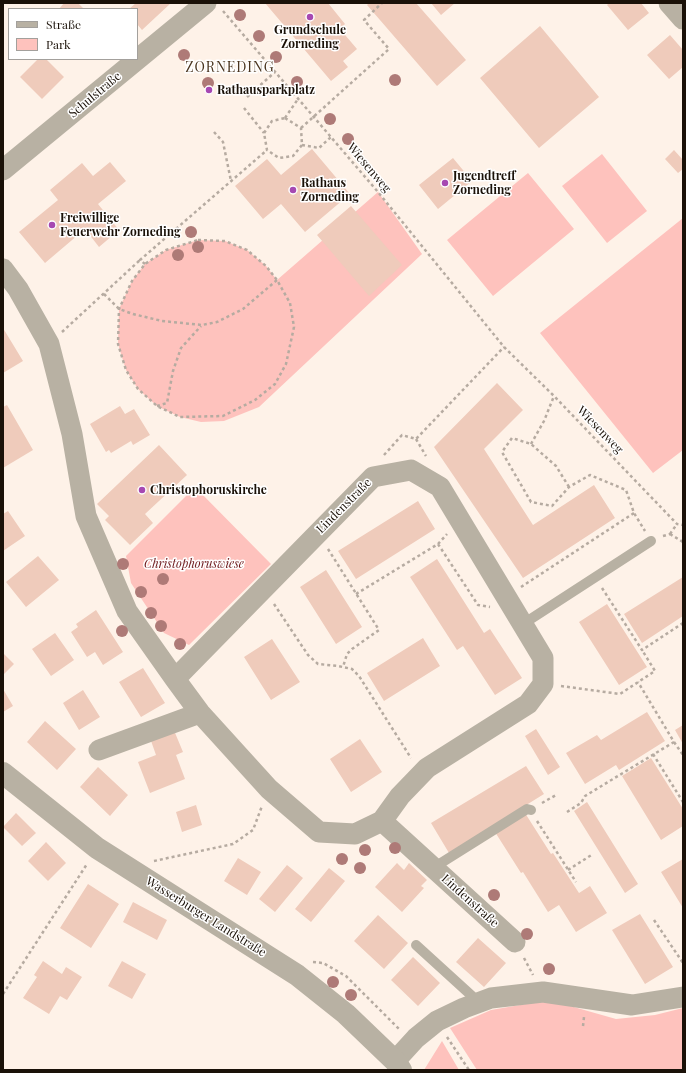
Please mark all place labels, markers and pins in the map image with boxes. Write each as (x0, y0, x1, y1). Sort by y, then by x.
marker: Grundschule Zorneding (305, 12, 315, 22)
place label: Grundschule Zorneding (274, 23, 346, 51)
place label: Rathausparkplatz (217, 83, 315, 97)
marker: Rathausparkplatz (204, 85, 214, 95)
place label: Jugendtreff Zorneding (453, 169, 515, 197)
place label: Rathaus Zorneding (301, 176, 359, 204)
marker: Jugendtreff Zorneding (440, 178, 450, 188)
marker: Rathaus Zorneding (288, 185, 298, 195)
place label: Freiwillige Feuerwehr Zorneding (60, 211, 181, 239)
marker: Freiwillige Feuerwehr Zorneding (47, 220, 57, 230)
place label: Christophoruskirche (150, 483, 267, 497)
marker: Christophoruskirche (137, 485, 147, 495)

